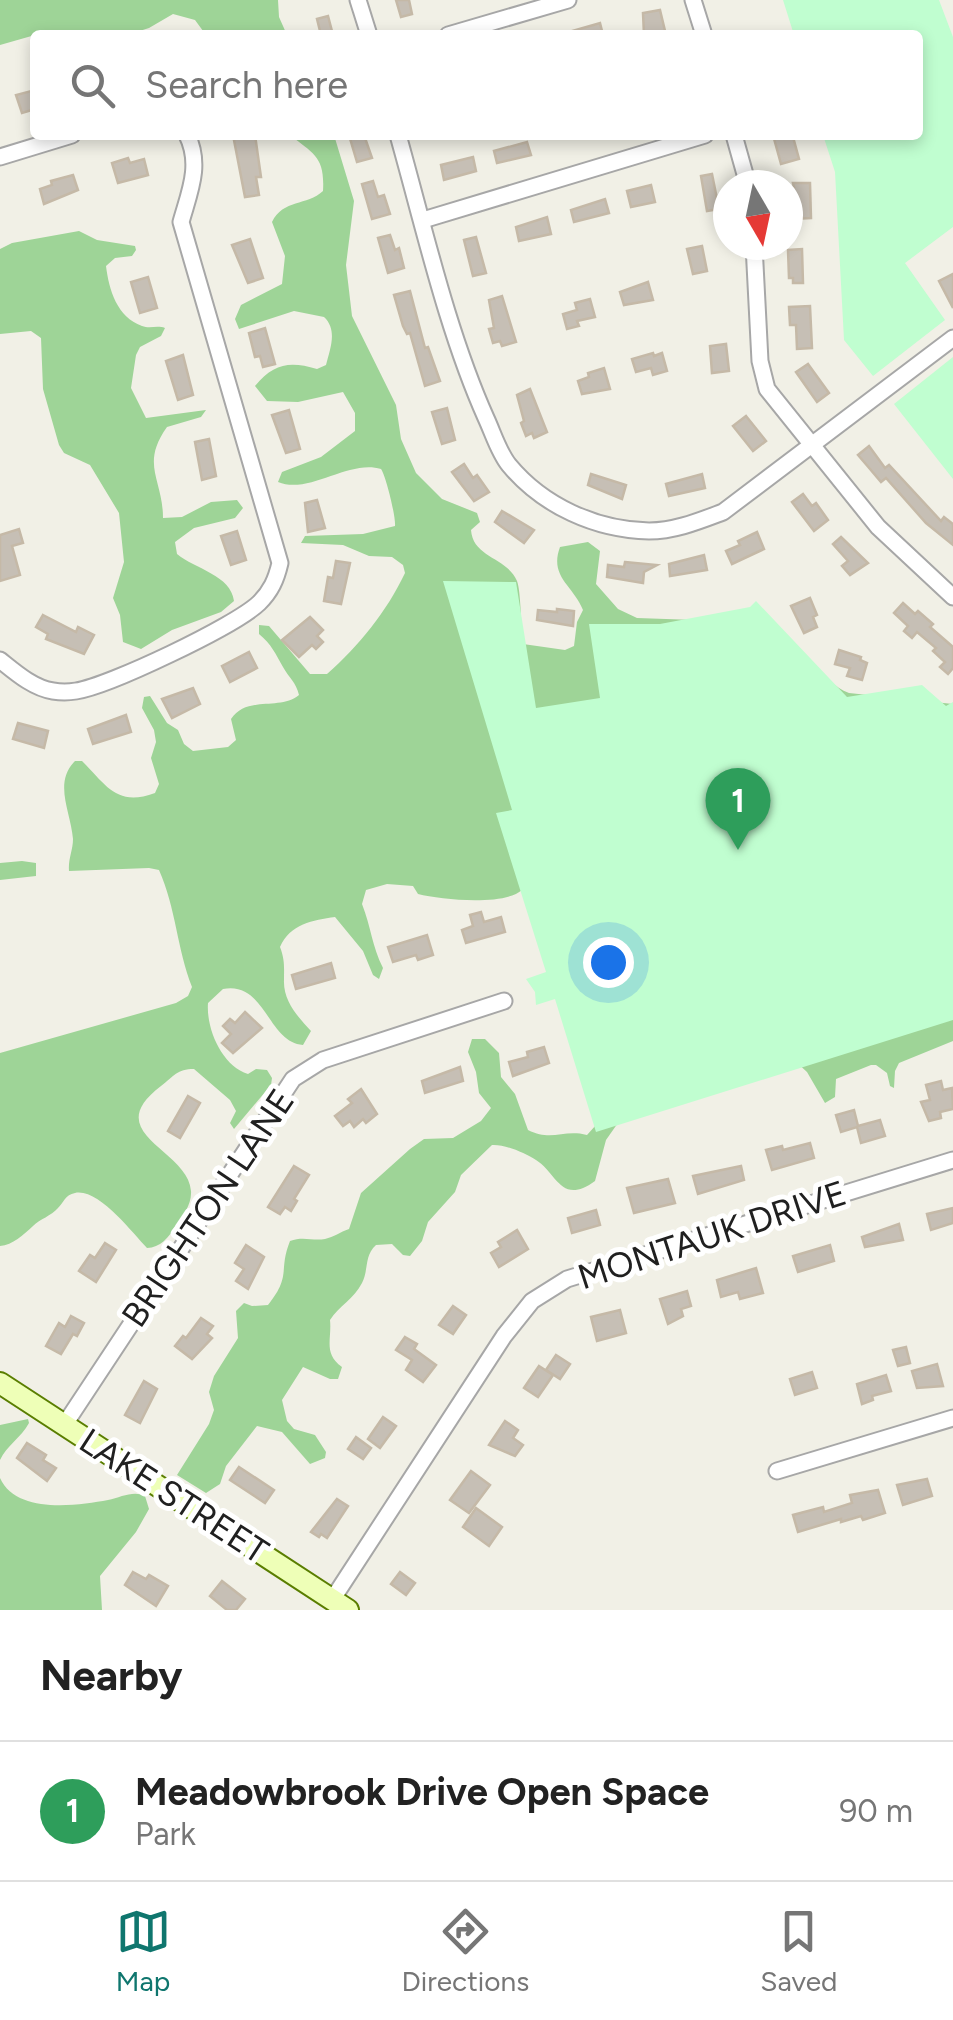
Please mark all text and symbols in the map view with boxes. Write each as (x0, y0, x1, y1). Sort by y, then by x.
search box (30, 30, 923, 140)
icon: search (65, 58, 120, 113)
text: Search here (145, 62, 348, 108)
north arrow (713, 170, 803, 260)
pin: 1 (706, 768, 770, 850)
your location (583, 937, 634, 988)
street label: BRIGHTON LANE (113, 1081, 303, 1335)
street label: MONTAUK DRIVE (573, 1172, 851, 1298)
street label: LAKE STREET (72, 1420, 276, 1572)
text: Nearby (40, 1650, 182, 1701)
text: Meadowbrook Drive Open Space (135, 1769, 709, 1815)
text: 1 (66, 1792, 79, 1830)
text: 90 m (839, 1792, 913, 1830)
text: Park (135, 1815, 196, 1853)
tab: Map (116, 1904, 171, 1998)
tab: Directions (402, 1904, 529, 1998)
tab: Saved (760, 1904, 837, 1998)

